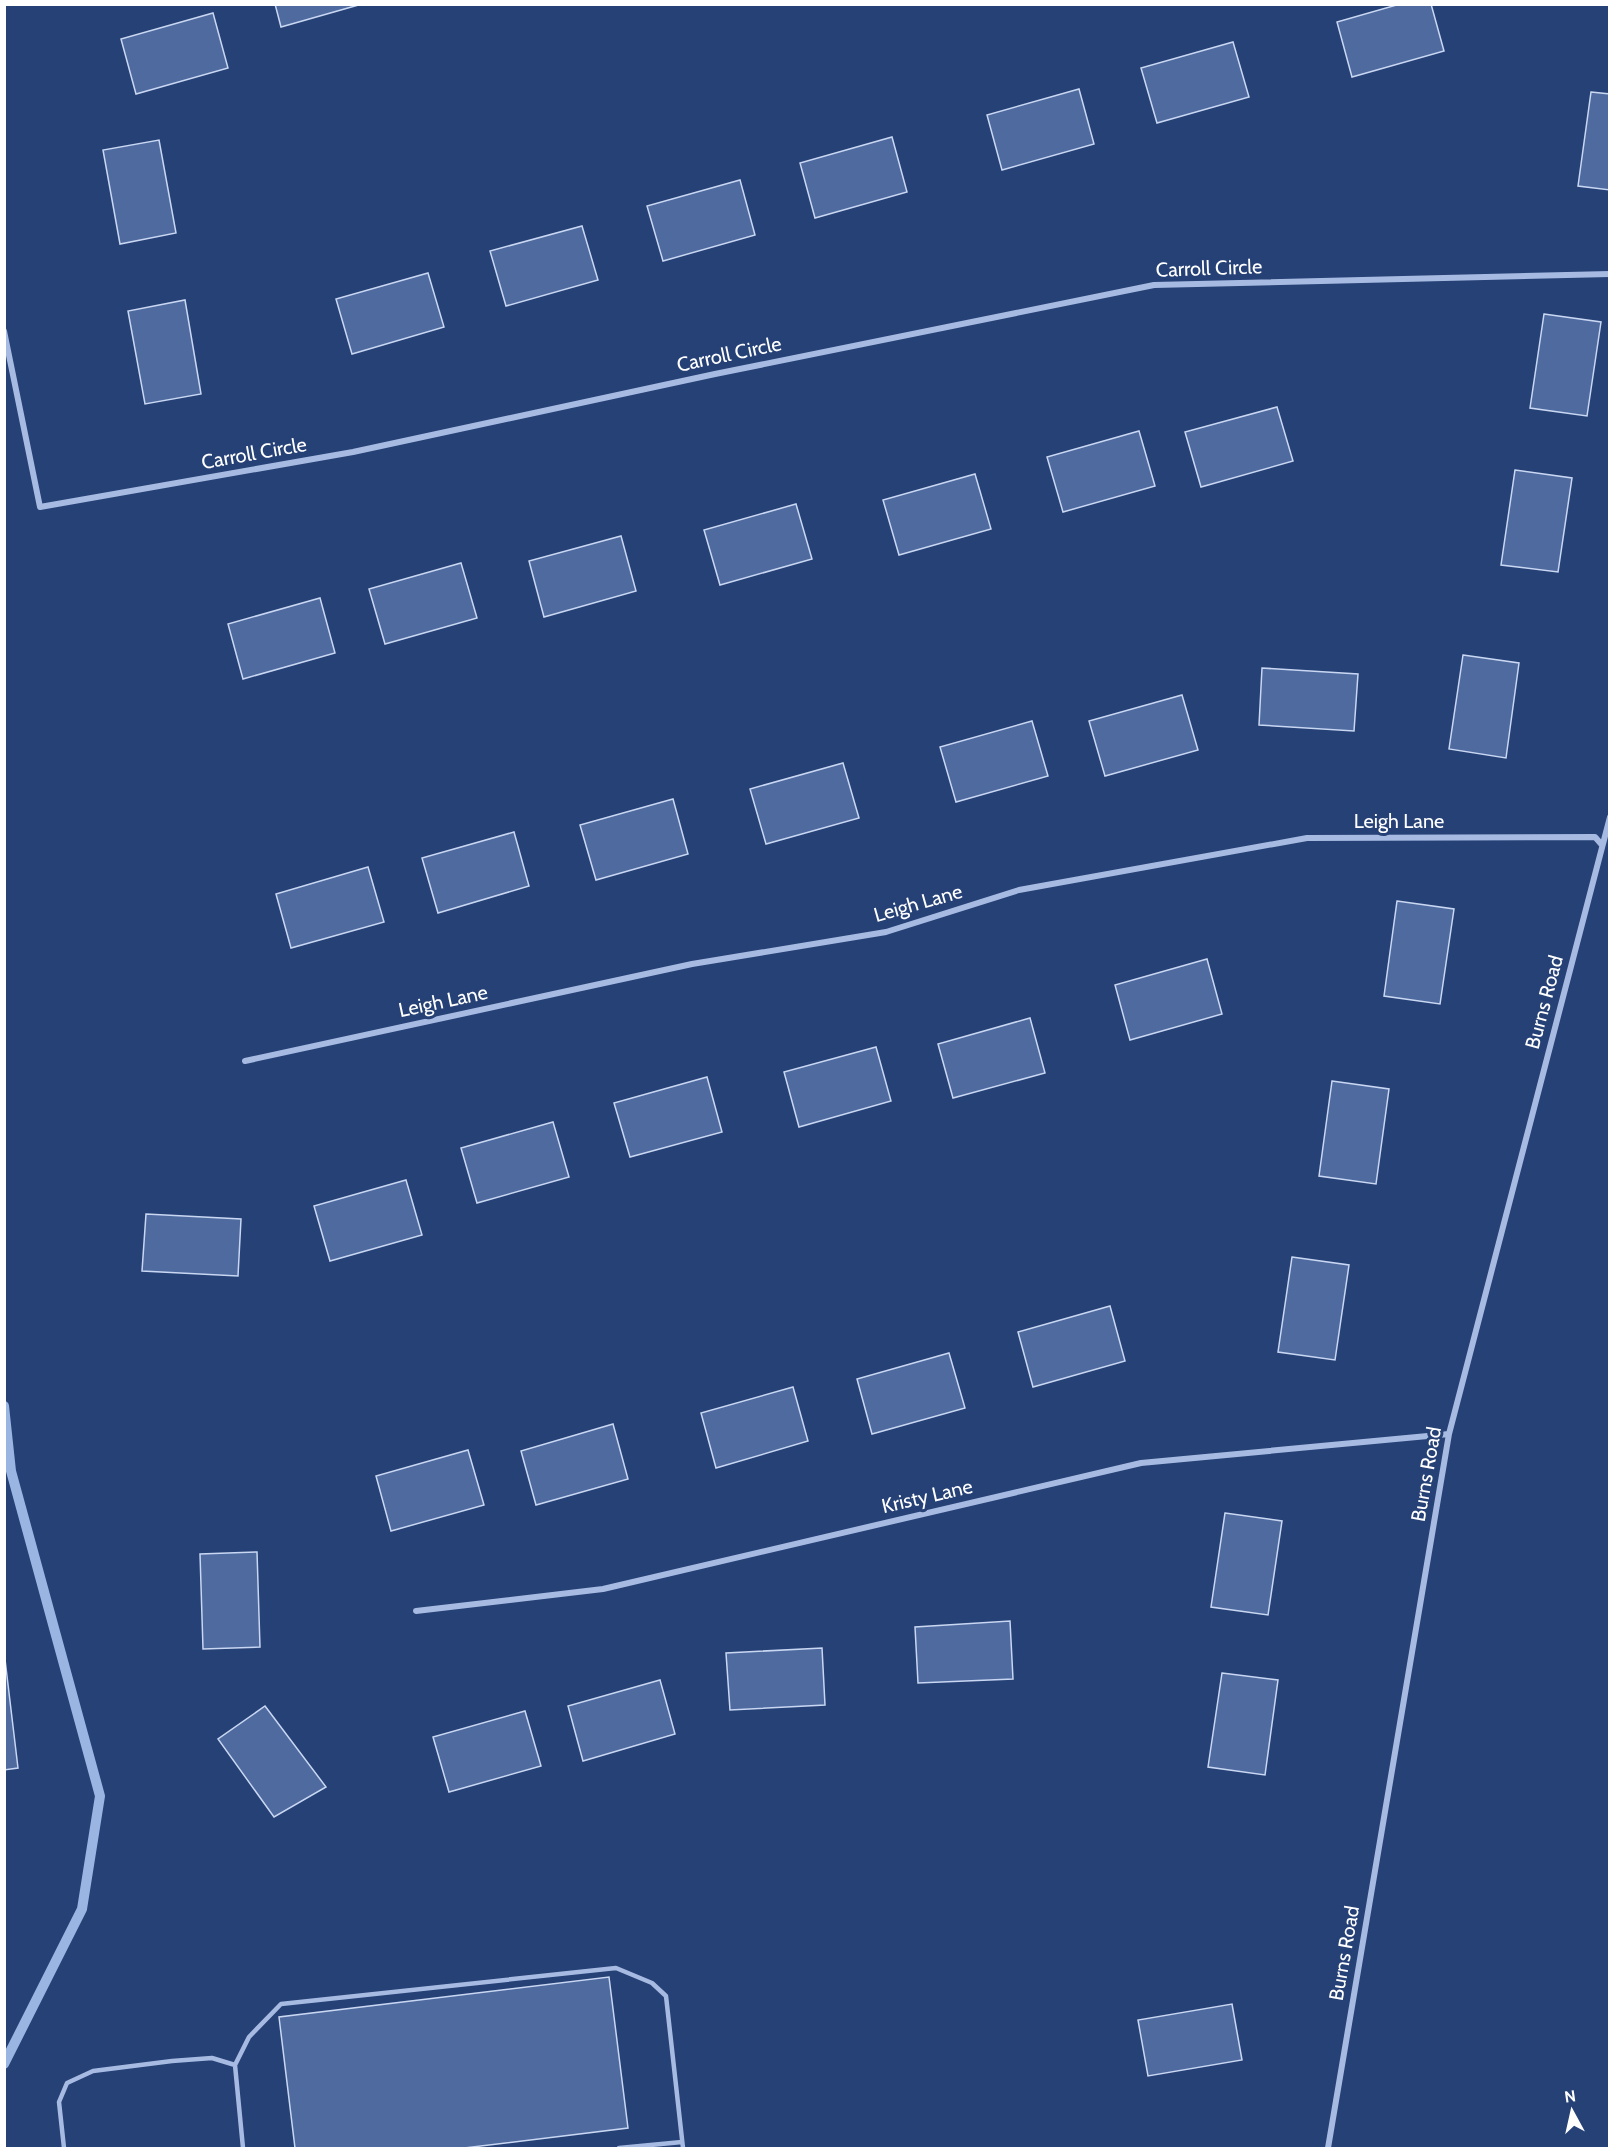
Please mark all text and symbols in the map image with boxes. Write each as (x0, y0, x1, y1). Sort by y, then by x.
street label: Carroll Circle (1155, 254, 1263, 282)
street label: Carroll Circle (674, 331, 784, 377)
street label: Carroll Circle (200, 432, 308, 474)
street label: Leigh Lane (1354, 809, 1444, 833)
street label: Leigh Lane (871, 879, 965, 927)
street label: Burns Road (1520, 953, 1568, 1051)
street label: Leigh Lane (396, 980, 490, 1022)
street label: Burns Road (1406, 1425, 1446, 1523)
street label: Kristy Lane (879, 1474, 975, 1518)
street label: Burns Road (1324, 1904, 1364, 2002)
north arrow (1542, 2081, 1602, 2141)
text: N (1563, 2086, 1577, 2107)

